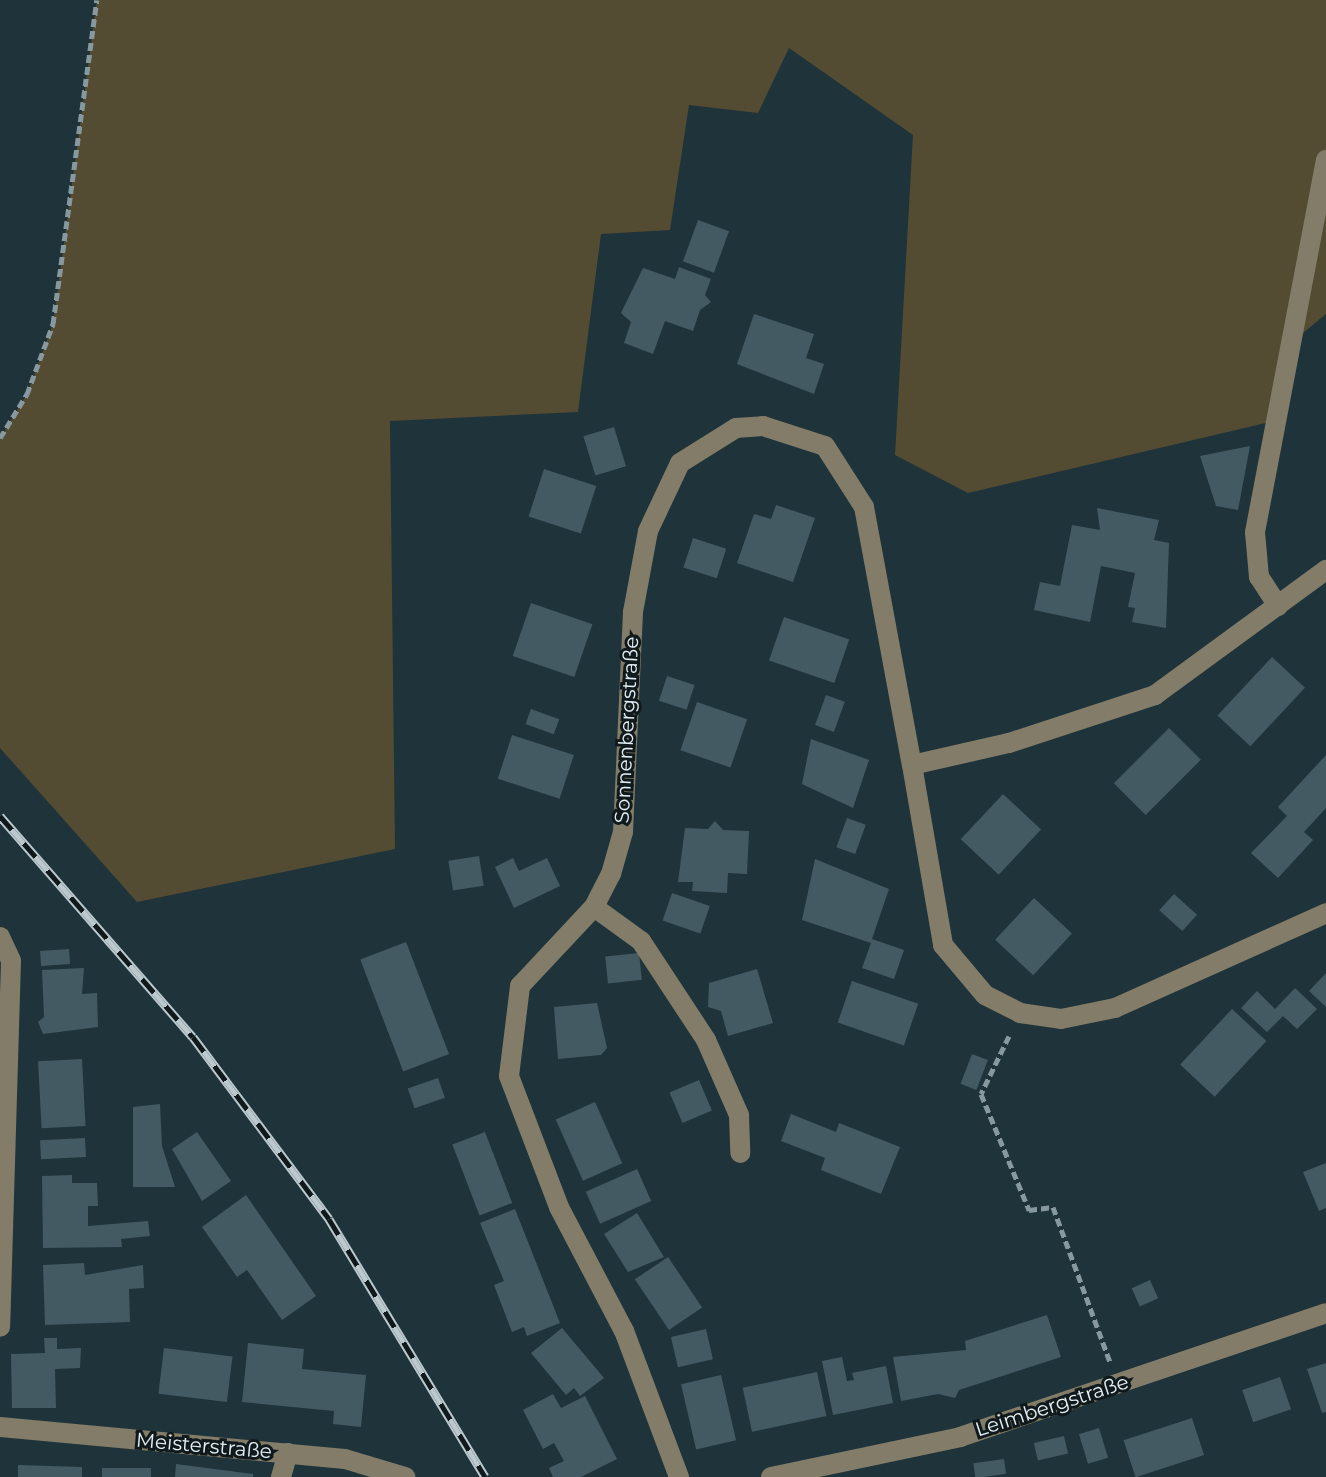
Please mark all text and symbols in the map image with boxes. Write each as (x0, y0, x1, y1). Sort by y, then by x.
street label: Sonnenbergstraße (610, 636, 644, 824)
street label: Leimbergstraße (972, 1370, 1132, 1442)
street label: Meisterstraße (135, 1428, 273, 1464)

